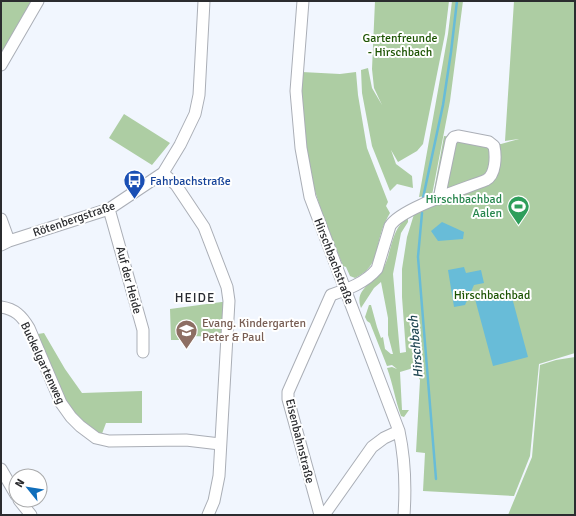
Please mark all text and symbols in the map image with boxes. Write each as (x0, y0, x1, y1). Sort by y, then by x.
park label: Gartenfreunde - Hirschbach (362, 31, 438, 60)
bus stop icon: Fahrbachstraße (122, 168, 148, 201)
place label: Fahrbachstraße (150, 174, 231, 189)
place label: Hirschbachbad Aalen (426, 192, 502, 221)
sports icon: Hirschbachbad Aalen (505, 193, 531, 226)
street label: Rötenbergstraße (31, 198, 117, 241)
street label: Hirschbachstraße (310, 216, 357, 306)
street label: Auf der Heide (112, 245, 145, 316)
park label: Hirschbachbad (454, 288, 530, 303)
district label: HEIDE (175, 290, 215, 306)
water label: Hirschbach (405, 314, 427, 379)
place label: Evang. Kindergarten Peter & Paul (202, 316, 306, 345)
school or university icon: Evang. Kindergarten Peter & Paul (174, 317, 200, 350)
street label: Buckelgartenweg (17, 320, 68, 407)
street label: Eisenbahnstraße (282, 397, 317, 485)
north arrow (8, 468, 48, 508)
text: N (12, 477, 27, 490)

